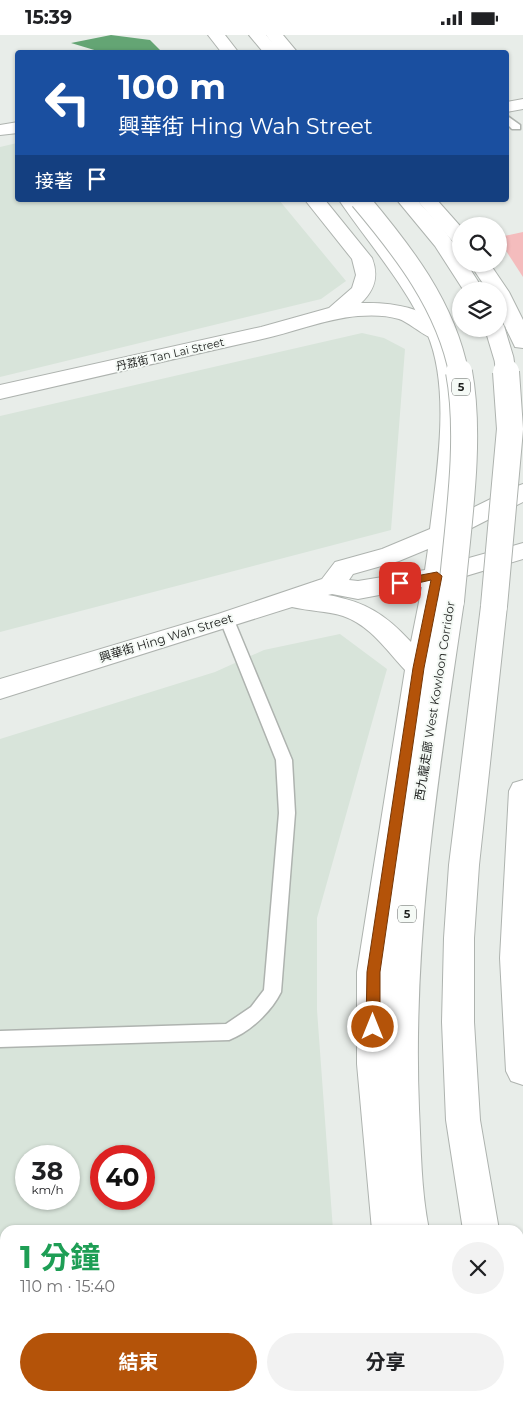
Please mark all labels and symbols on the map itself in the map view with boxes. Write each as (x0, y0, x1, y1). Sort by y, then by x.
street label: 丹荔街 Tan Lai Street (114, 335, 226, 373)
road number: 5 (452, 379, 470, 396)
pin (379, 562, 421, 604)
street label: 西九龍走廊 West Kowloon Corridor (411, 600, 458, 802)
street label: 興華街 Hing Wah Street (97, 610, 235, 665)
road number: 5 (398, 906, 416, 923)
position arrow (346, 1000, 398, 1052)
speed limit sign: 40 (90, 1145, 155, 1210)

